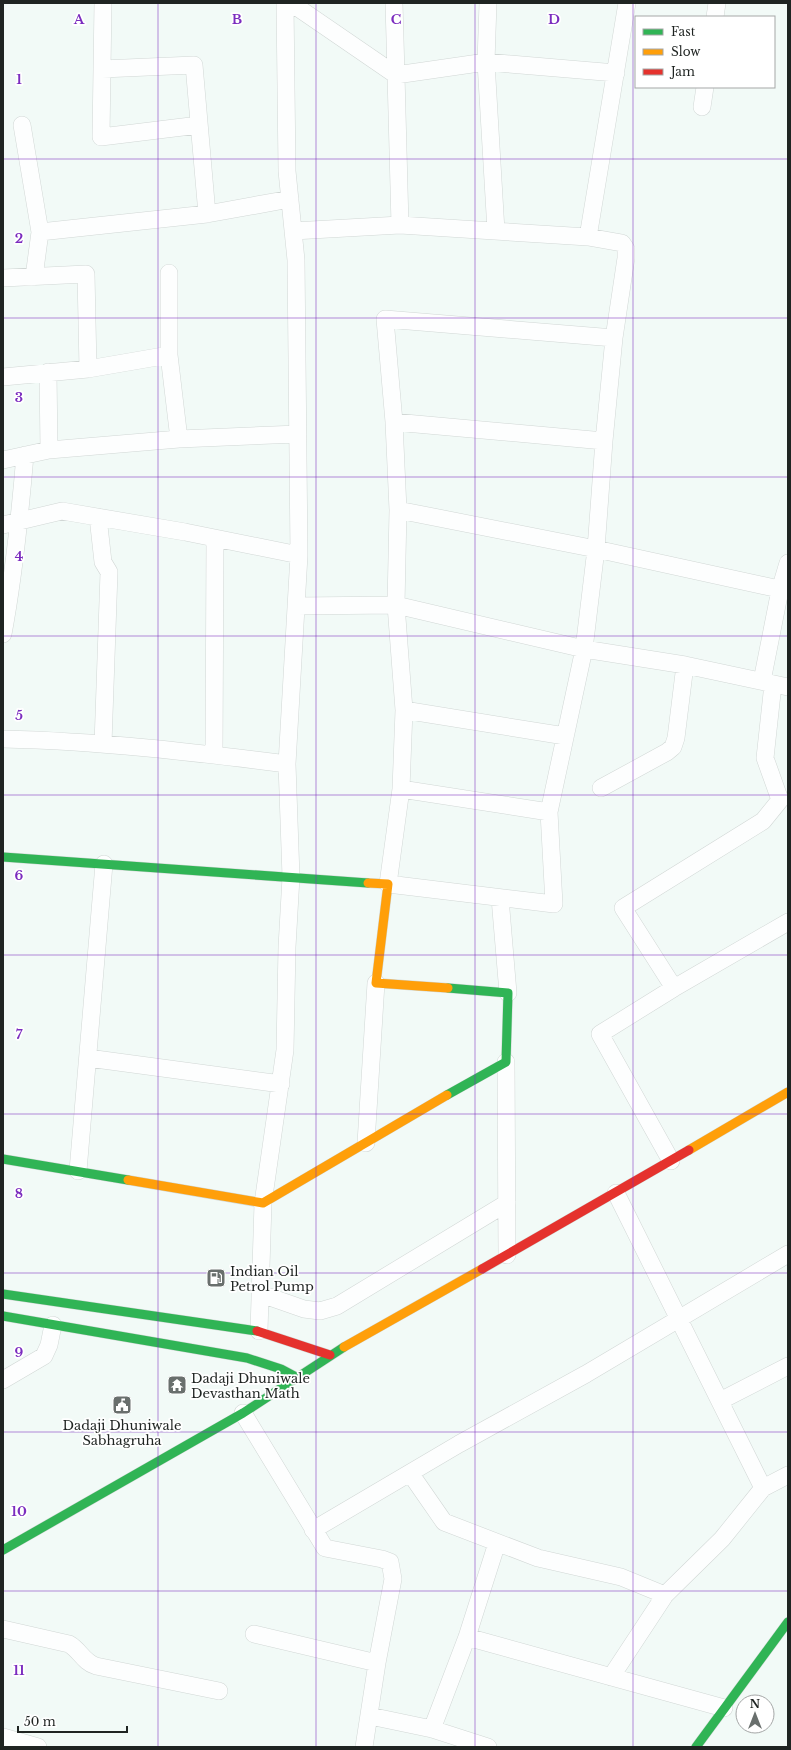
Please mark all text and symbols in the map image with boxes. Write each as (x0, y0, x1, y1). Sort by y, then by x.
text: A (73, 11, 85, 28)
text: B (232, 11, 242, 28)
text: C (391, 11, 402, 28)
text: D (548, 11, 560, 28)
legend (635, 16, 775, 88)
text: Fast (671, 24, 696, 39)
text: Slow (671, 44, 701, 59)
text: Jam (669, 64, 695, 79)
text: 1 (16, 71, 22, 88)
text: 2 (15, 230, 23, 247)
text: 3 (15, 389, 23, 406)
text: 4 (15, 548, 24, 565)
text: 5 (15, 707, 23, 724)
text: 6 (15, 867, 24, 884)
text: 7 (16, 1026, 23, 1043)
text: 8 (15, 1185, 23, 1202)
place label: Indian Oil Petrol Pump (230, 1263, 314, 1295)
fuel station icon: Indian Oil Petrol Pump (205, 1267, 227, 1289)
text: 9 (15, 1344, 24, 1361)
place label: Dadaji Dhuniwale Devasthan Math (191, 1370, 310, 1402)
temple icon: Dadaji Dhuniwale Devasthan Math (166, 1374, 188, 1396)
public building icon: Dadaji Dhuniwale Sabhagruha (111, 1394, 133, 1416)
place label: Dadaji Dhuniwale Sabhagruha (63, 1417, 181, 1449)
text: 10 (11, 1503, 27, 1520)
text: 11 (13, 1662, 25, 1679)
north arrow (735, 1694, 775, 1734)
text: N (750, 1697, 761, 1711)
scale bar (18, 1708, 127, 1734)
text: 50 m (24, 1714, 56, 1729)

